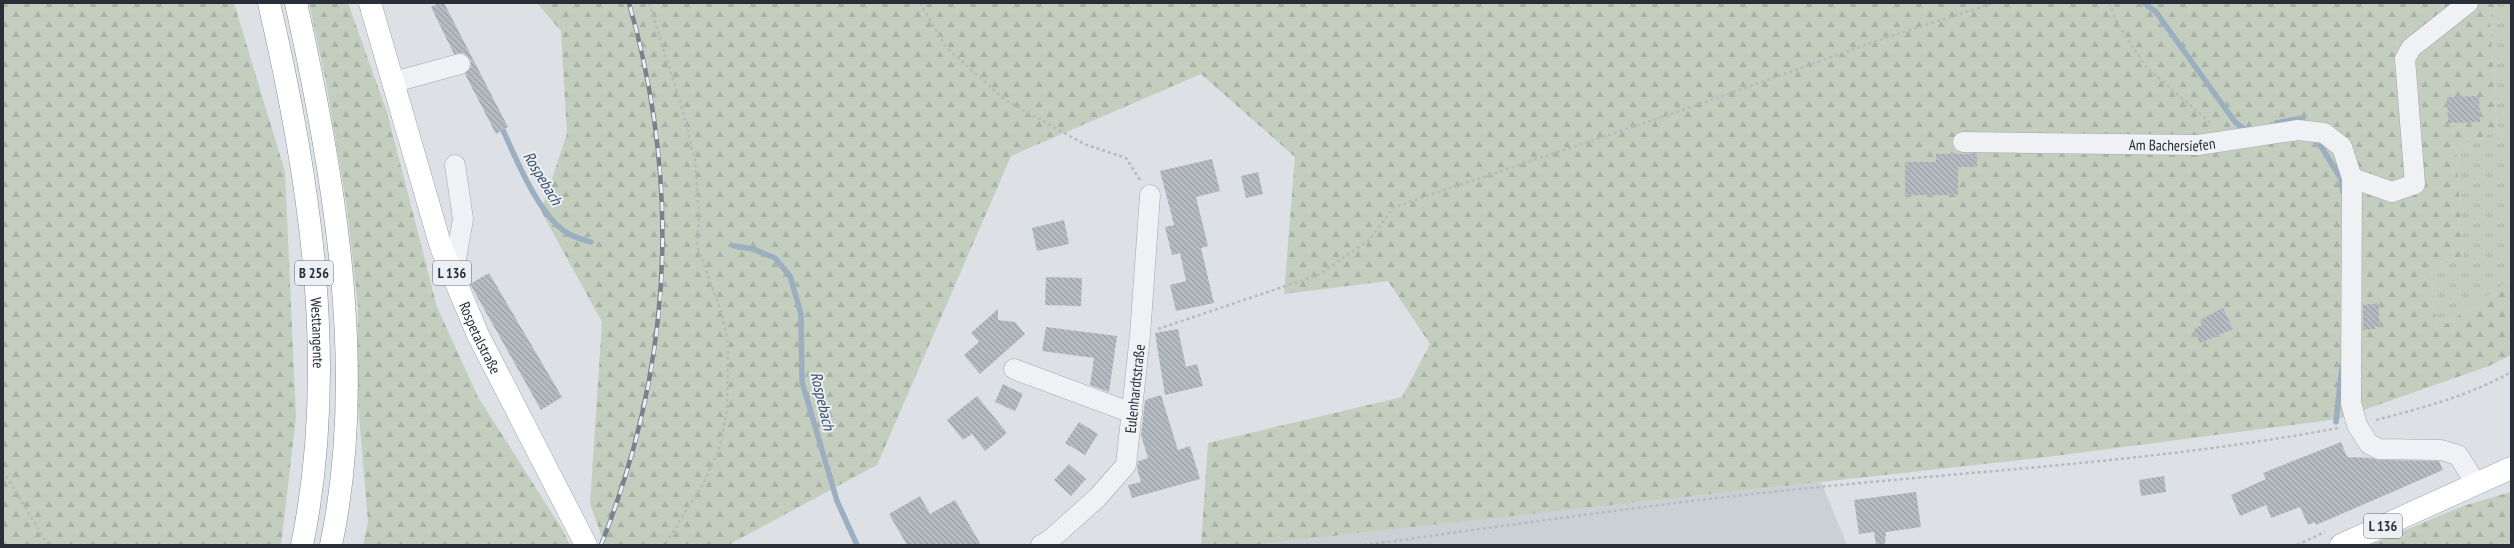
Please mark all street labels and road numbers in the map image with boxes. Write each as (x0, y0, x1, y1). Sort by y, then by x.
street label: Am Bachersiefen (2129, 133, 2216, 155)
road number: B 256 (295, 261, 333, 285)
road number: L 136 (433, 261, 471, 285)
street label: Westtangente (307, 297, 329, 368)
street label: Rospetalstraße (456, 299, 506, 377)
street label: Eulenhardtstraße (1120, 343, 1148, 434)
road number: L 136 (2364, 514, 2402, 538)

